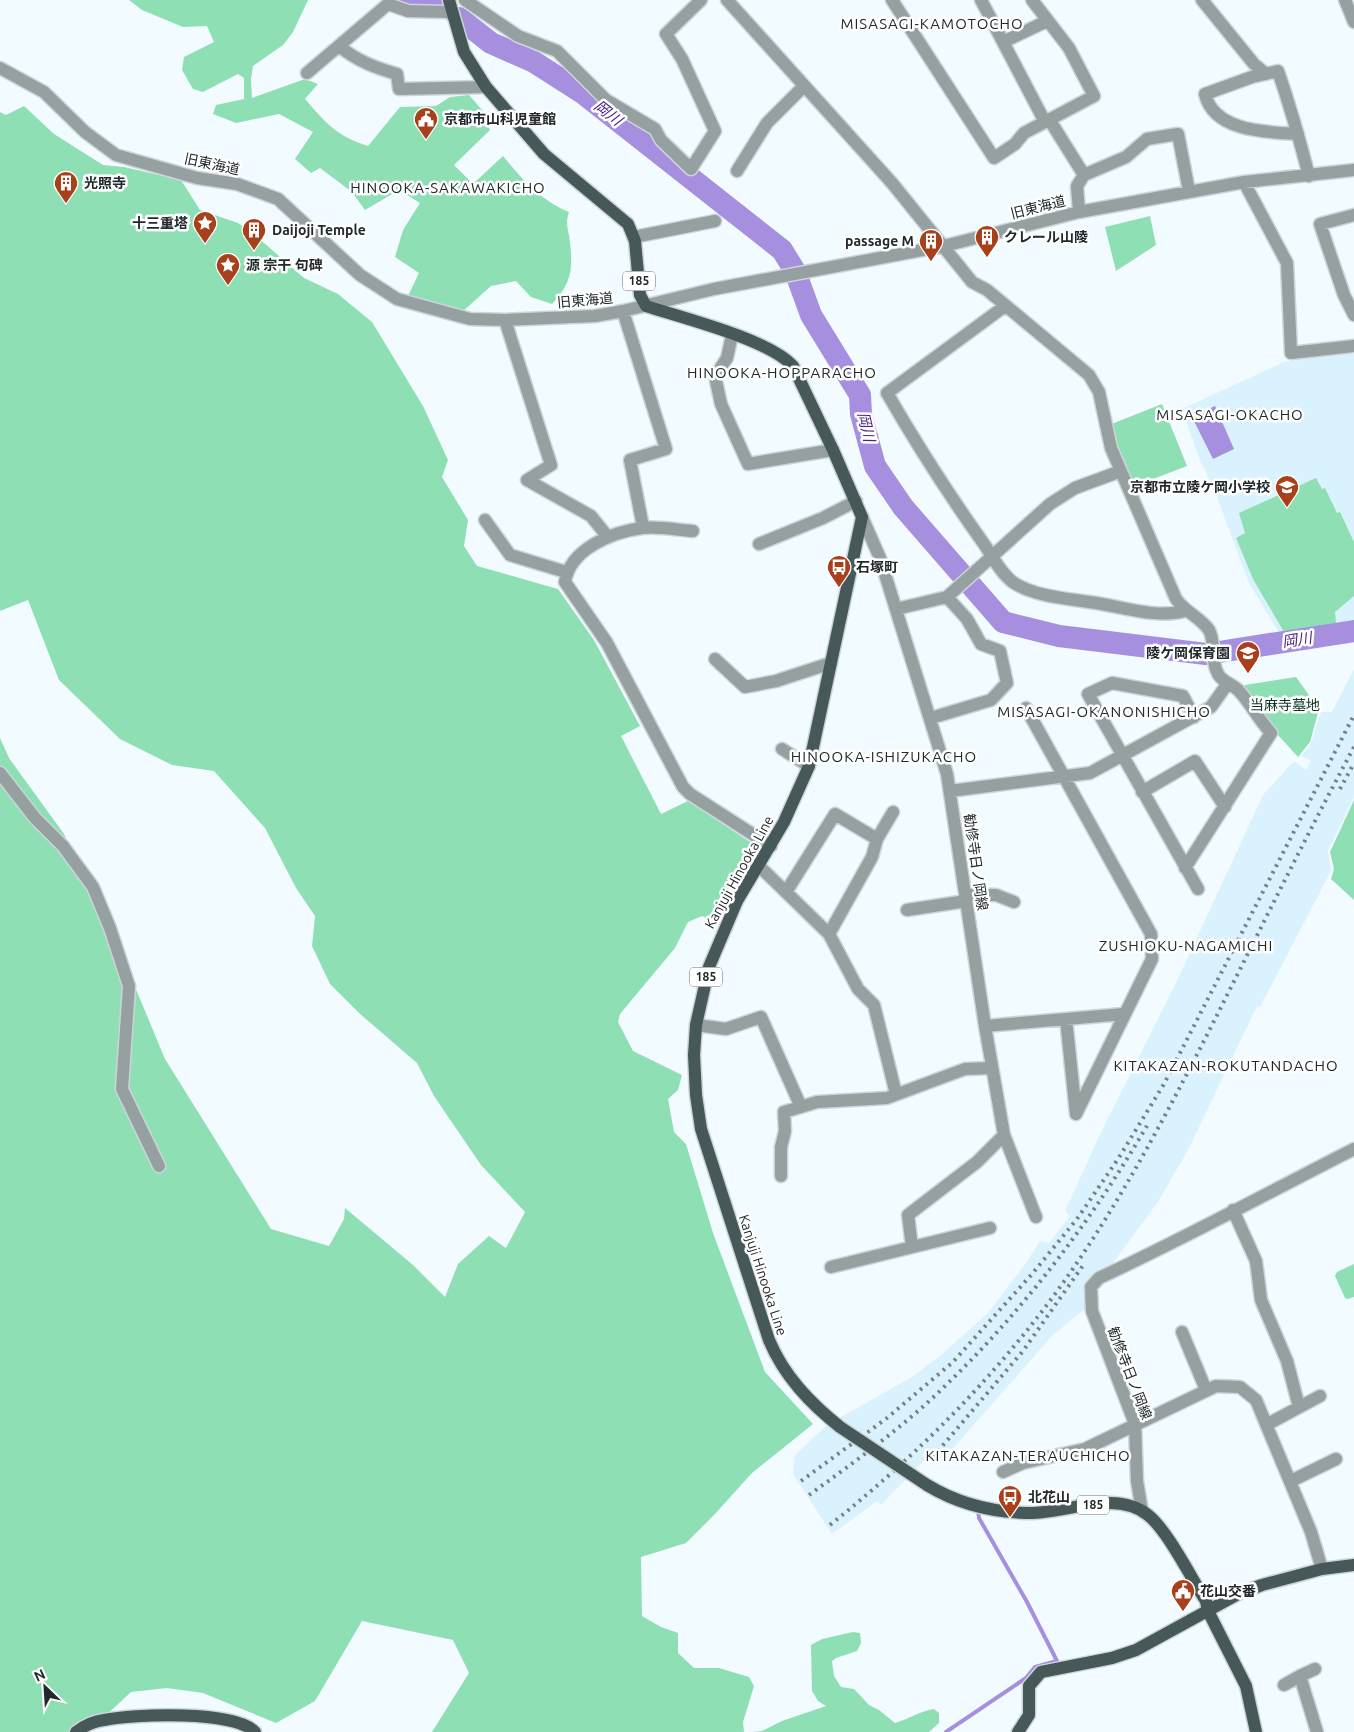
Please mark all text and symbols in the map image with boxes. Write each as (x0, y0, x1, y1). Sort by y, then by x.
district label: MISASAGI-KAMOTOCHO (840, 15, 1024, 32)
water label: 岡川 (591, 97, 627, 130)
public building icon: 京都市山科児童館 (413, 106, 439, 140)
place label: 京都市山科児童館 (444, 111, 556, 127)
street label: 旧東海道 (183, 150, 241, 178)
building icon: 光照寺 (53, 170, 79, 204)
place label: 光照寺 (84, 175, 126, 191)
district label: HINOOKA-SAKAWAKICHO (350, 179, 546, 196)
street label: 旧東海道 (1009, 192, 1067, 222)
place icon: 十三重塔 (192, 210, 218, 244)
place label: 十三重塔 (132, 215, 188, 231)
building icon: Daijoji Temple (241, 217, 267, 251)
place label: Daijoji Temple (272, 222, 366, 238)
building icon: クレール山陵 (974, 224, 1000, 258)
building icon: passage M (918, 228, 944, 262)
place label: クレール山陵 (1004, 229, 1088, 245)
place label: passage M (845, 233, 914, 249)
place icon: 源 宗干 句碑 (215, 252, 241, 286)
place label: 源 宗干 句碑 (246, 257, 323, 273)
road number: 185 (623, 272, 655, 290)
street label: 旧東海道 (556, 290, 614, 310)
district label: HINOOKA-HOPPARACHO (687, 364, 877, 381)
district label: MISASAGI-OKACHO (1156, 406, 1304, 423)
water label: 岡川 (855, 410, 879, 445)
school or university icon: 京都市立陵ケ岡小学校 (1274, 474, 1300, 508)
place label: 京都市立陵ケ岡小学校 (1130, 479, 1270, 495)
bus stop icon: 石塚町 (826, 554, 852, 588)
place label: 石塚町 (856, 559, 898, 575)
water label: 岡川 (1281, 628, 1315, 650)
school or university icon: 陵ケ岡保育園 (1235, 640, 1261, 674)
place label: 陵ケ岡保育園 (1146, 645, 1230, 661)
park label: 当麻寺墓地 (1250, 697, 1320, 713)
district label: MISASAGI-OKANONISHICHO (997, 703, 1211, 720)
district label: HINOOKA-ISHIZUKACHO (791, 748, 977, 765)
street label: 勧修寺日ノ岡線 (961, 812, 991, 912)
street label: Kanjuji Hinooka Line (701, 813, 777, 931)
district label: ZUSHIOKU-NAGAMICHI (1099, 937, 1273, 954)
road number: 185 (690, 968, 722, 986)
district label: KITAKAZAN-ROKUTANDACHO (1113, 1057, 1339, 1074)
street label: Kanjuji Hinooka Line (736, 1212, 790, 1338)
street label: 勧修寺日ノ岡線 (1105, 1324, 1155, 1422)
district label: KITAKAZAN-TERAUCHICHO (925, 1447, 1131, 1464)
bus stop icon: 北花山 (997, 1484, 1023, 1518)
place label: 北花山 (1028, 1489, 1070, 1505)
road number: 185 (1077, 1496, 1109, 1514)
public building icon: 花山交番 (1170, 1578, 1196, 1612)
place label: 花山交番 (1200, 1583, 1256, 1599)
north arrow (20, 1662, 70, 1712)
text: N (31, 1666, 48, 1685)

